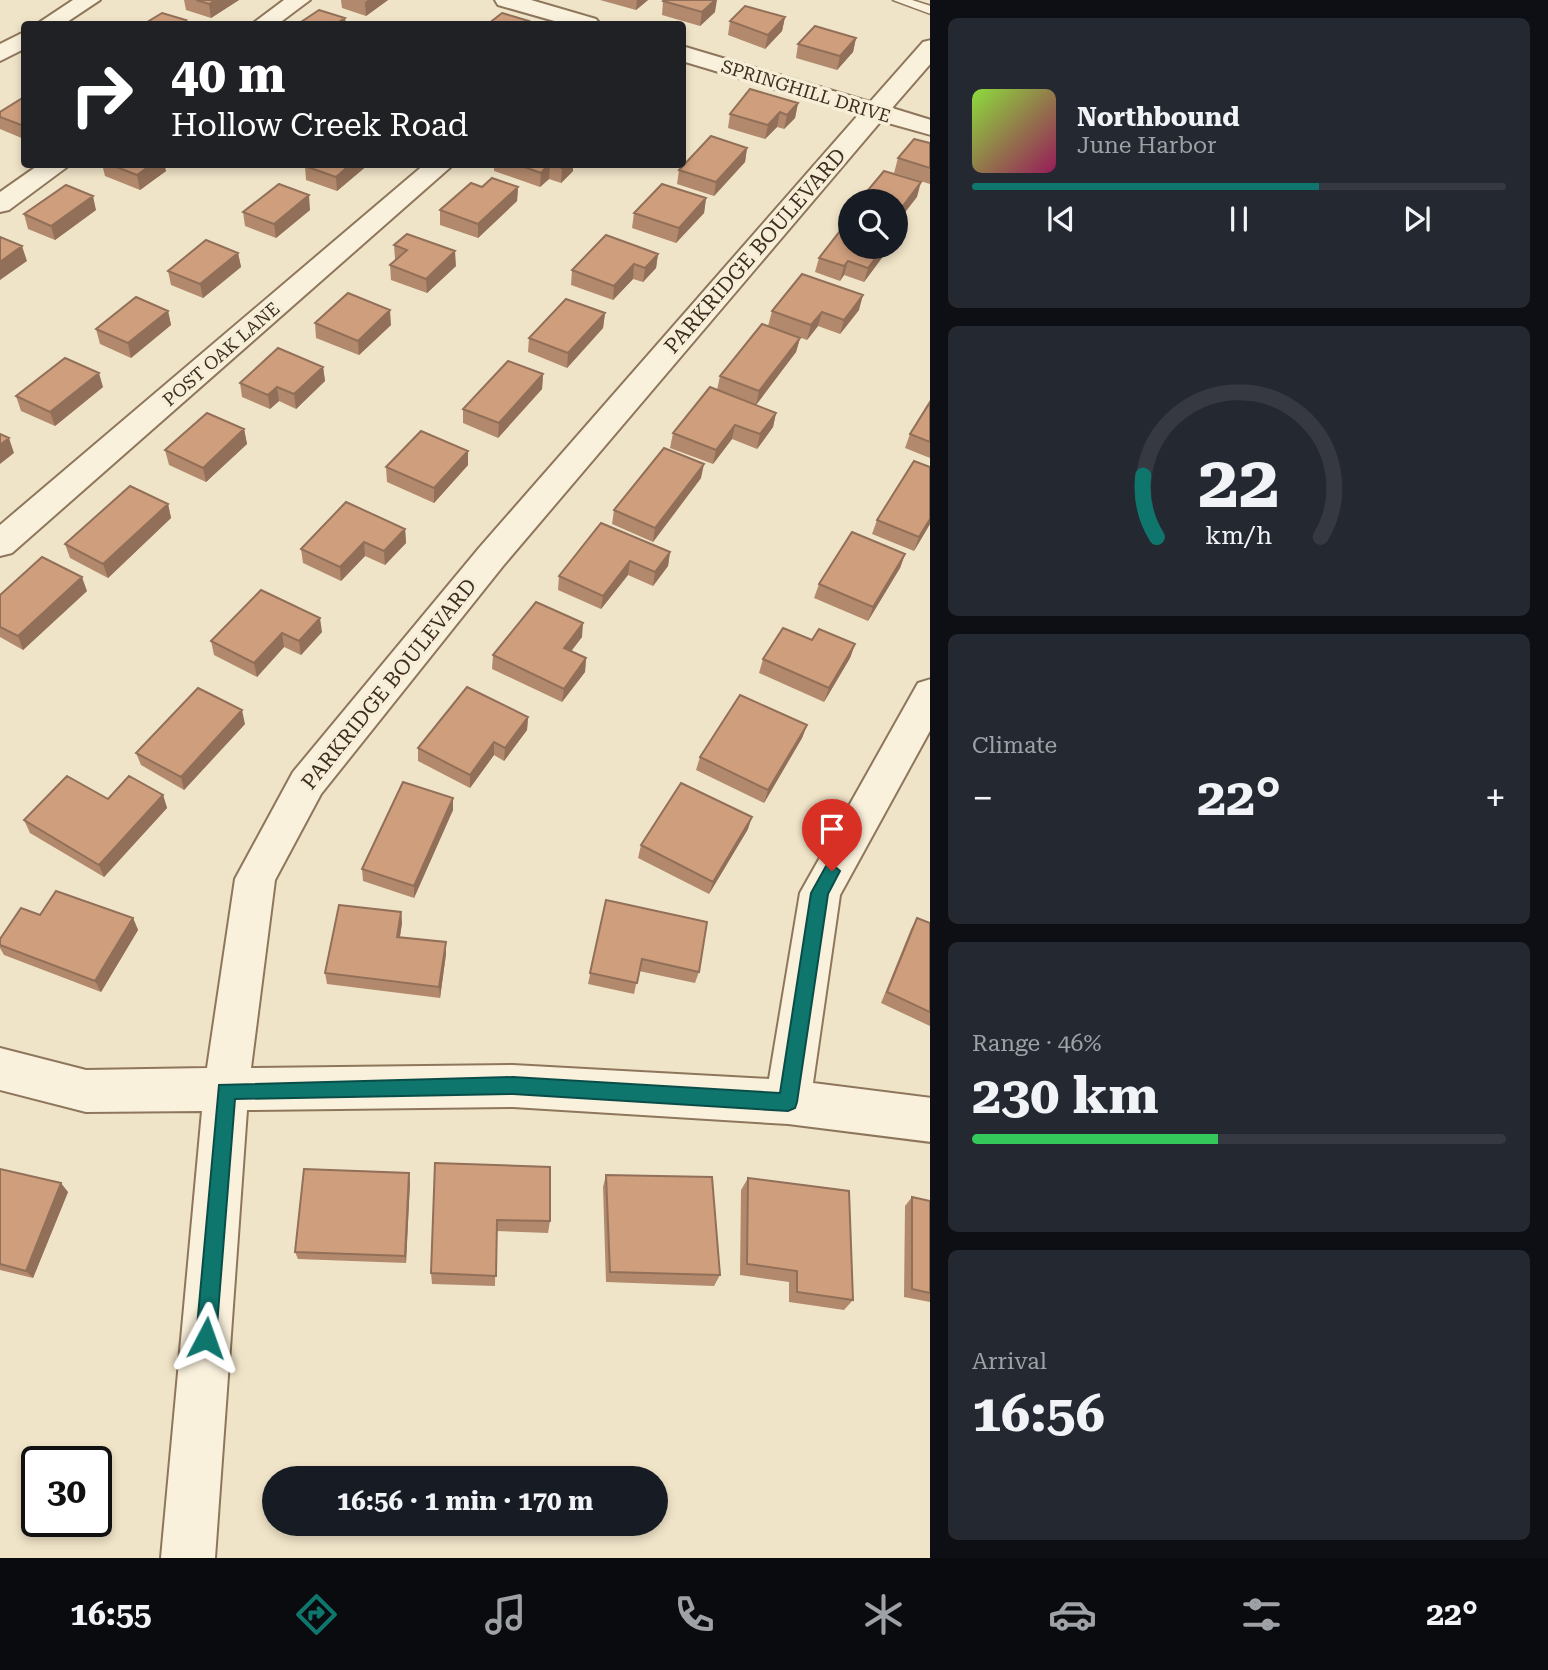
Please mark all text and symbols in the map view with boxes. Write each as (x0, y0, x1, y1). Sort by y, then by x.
text: 40 m (171, 47, 286, 104)
icon: right (56, 49, 147, 140)
street label: SPRINGHILL DRIVE (719, 55, 893, 127)
text: Northbound (1077, 102, 1240, 132)
text: Hollow Creek Road (171, 106, 468, 144)
text: June Harbor (1077, 132, 1217, 159)
street label: PARKRIDGE BOULEVARD (659, 144, 851, 358)
map controls (838, 189, 908, 259)
button: search (838, 189, 908, 259)
icon: previous (1042, 200, 1080, 238)
icon: pause (1220, 200, 1258, 238)
icon: next (1398, 200, 1436, 238)
street label: POST OAK LANE (158, 298, 284, 410)
text: 22 (1198, 440, 1280, 525)
text: km/h (1206, 521, 1272, 550)
street label: PARKRIDGE BOULEVARD (297, 574, 481, 794)
text: Climate (972, 732, 1057, 759)
text: 22° (1197, 767, 1281, 828)
text: − (972, 776, 993, 820)
text: + (1485, 776, 1506, 820)
pin (802, 799, 862, 871)
icon: arrive (813, 810, 851, 848)
text: Range · 46% (972, 1030, 1101, 1057)
text: 230 km (972, 1065, 1159, 1126)
position arrow (169, 1301, 243, 1375)
text: Arrival (972, 1348, 1047, 1375)
text: 16:56 (972, 1383, 1105, 1444)
speed limit sign: 30 (21, 1446, 112, 1537)
text: 16:56 · 1 min · 170 m (337, 1486, 593, 1516)
icon: directions (292, 1590, 341, 1639)
icon: music (481, 1590, 530, 1639)
icon: phone (670, 1590, 719, 1639)
icon: climate (859, 1590, 908, 1639)
icon: car (1048, 1590, 1097, 1639)
icon: filters (1237, 1590, 1286, 1639)
text: 16:55 (70, 1595, 152, 1633)
text: 22° (1426, 1595, 1478, 1633)

